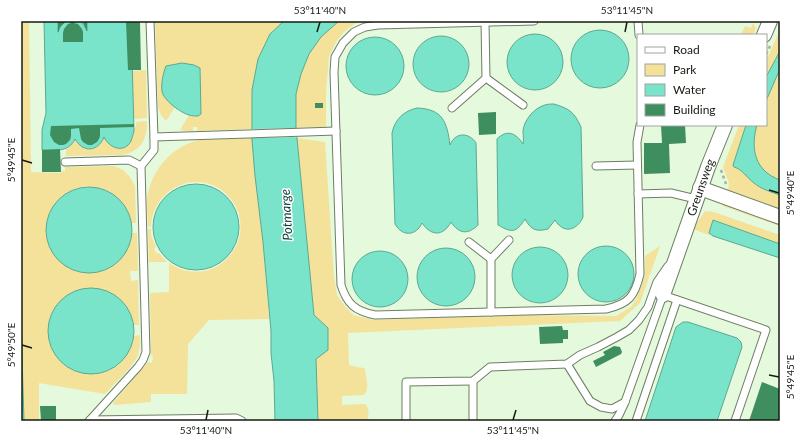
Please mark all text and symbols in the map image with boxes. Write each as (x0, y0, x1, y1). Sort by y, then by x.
text: 53°11'40"N (294, 4, 346, 16)
text: 53°11'45"N (601, 4, 653, 16)
legend (637, 34, 767, 126)
text: Road (673, 42, 700, 57)
text: Park (673, 62, 697, 77)
text: Water (673, 82, 706, 97)
text: Building (673, 102, 716, 117)
text: 5°49'45"E (5, 137, 17, 182)
street label: Greunsweg (683, 156, 718, 218)
text: 5°49'40"E (784, 170, 796, 215)
water label: Potmarge (277, 189, 295, 241)
text: 5°49'50"E (5, 322, 17, 367)
text: 5°49'45"E (784, 354, 796, 399)
text: 53°11'40"N (180, 424, 232, 436)
text: 53°11'45"N (487, 424, 539, 436)

